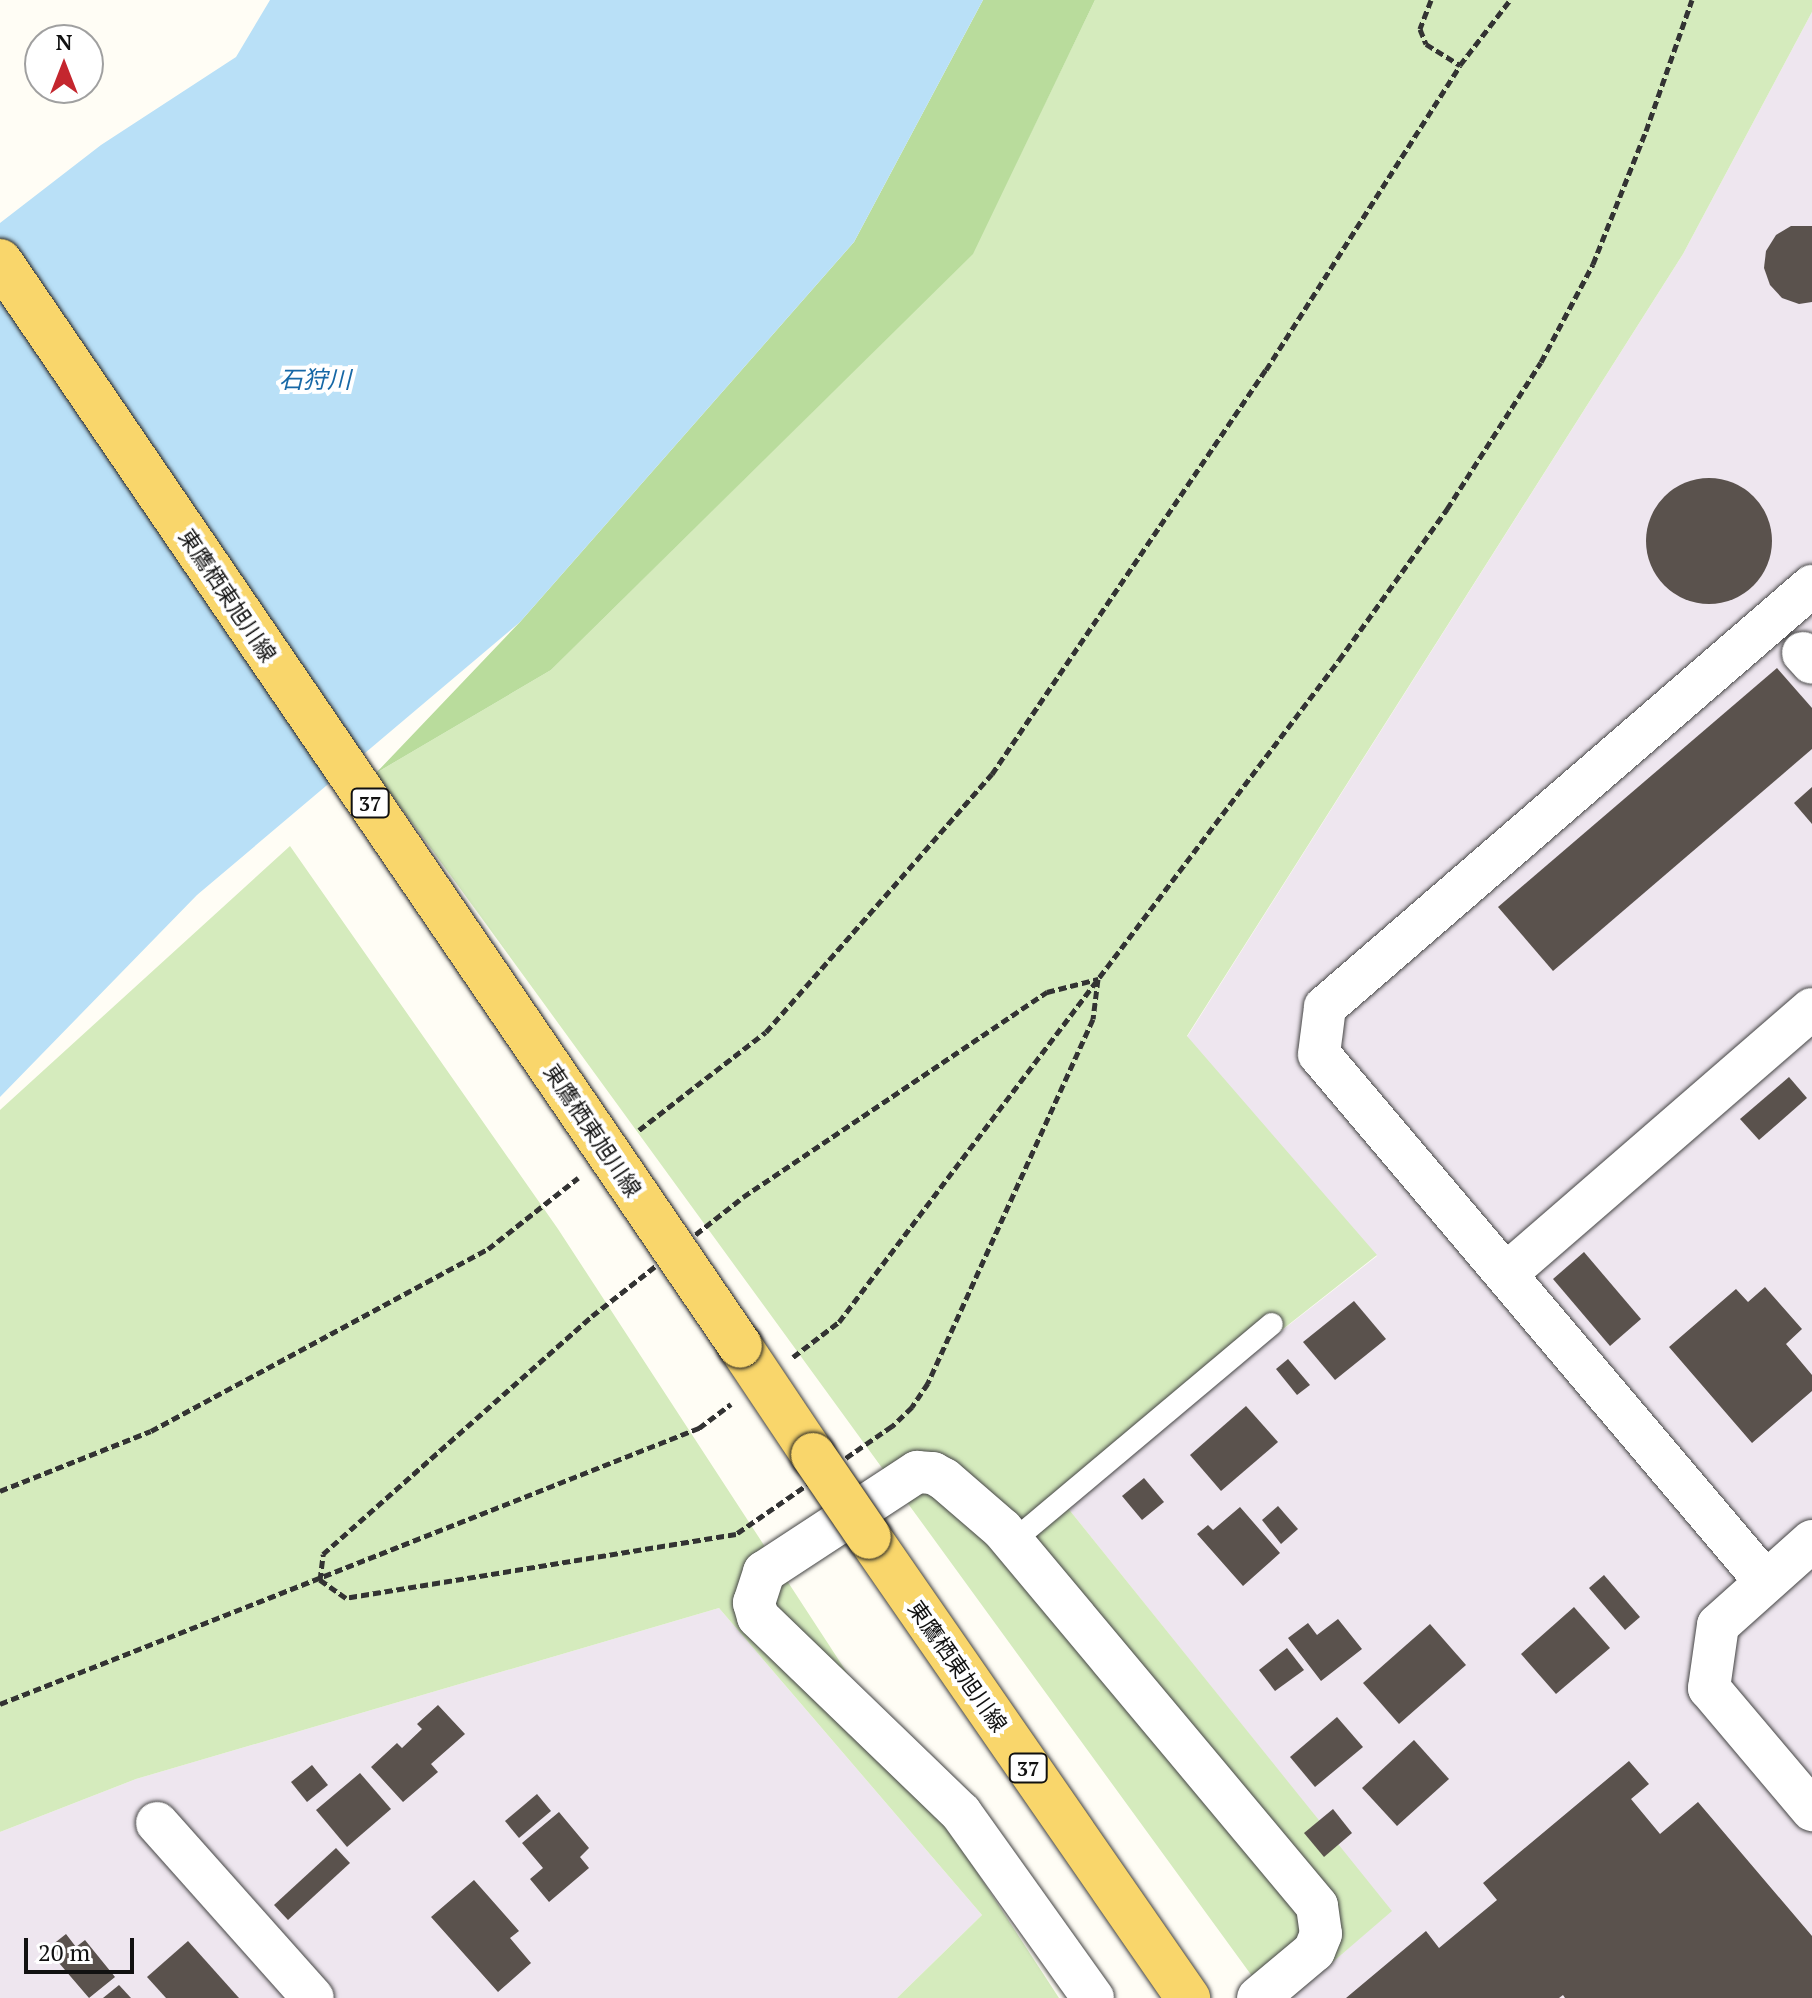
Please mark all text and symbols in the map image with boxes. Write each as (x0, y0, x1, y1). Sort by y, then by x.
north arrow (24, 24, 104, 104)
text: N (56, 27, 72, 56)
water label: 石狩川 (279, 366, 351, 394)
street label: 東鷹栖東旭川線 (174, 524, 282, 666)
road number: 37 (350, 787, 390, 819)
street label: 東鷹栖東旭川線 (539, 1059, 647, 1201)
street label: 東鷹栖東旭川線 (903, 1595, 1013, 1737)
road number: 37 (1008, 1752, 1048, 1784)
scale bar (28, 1922, 138, 1972)
text: 20 m (38, 1936, 90, 1968)

